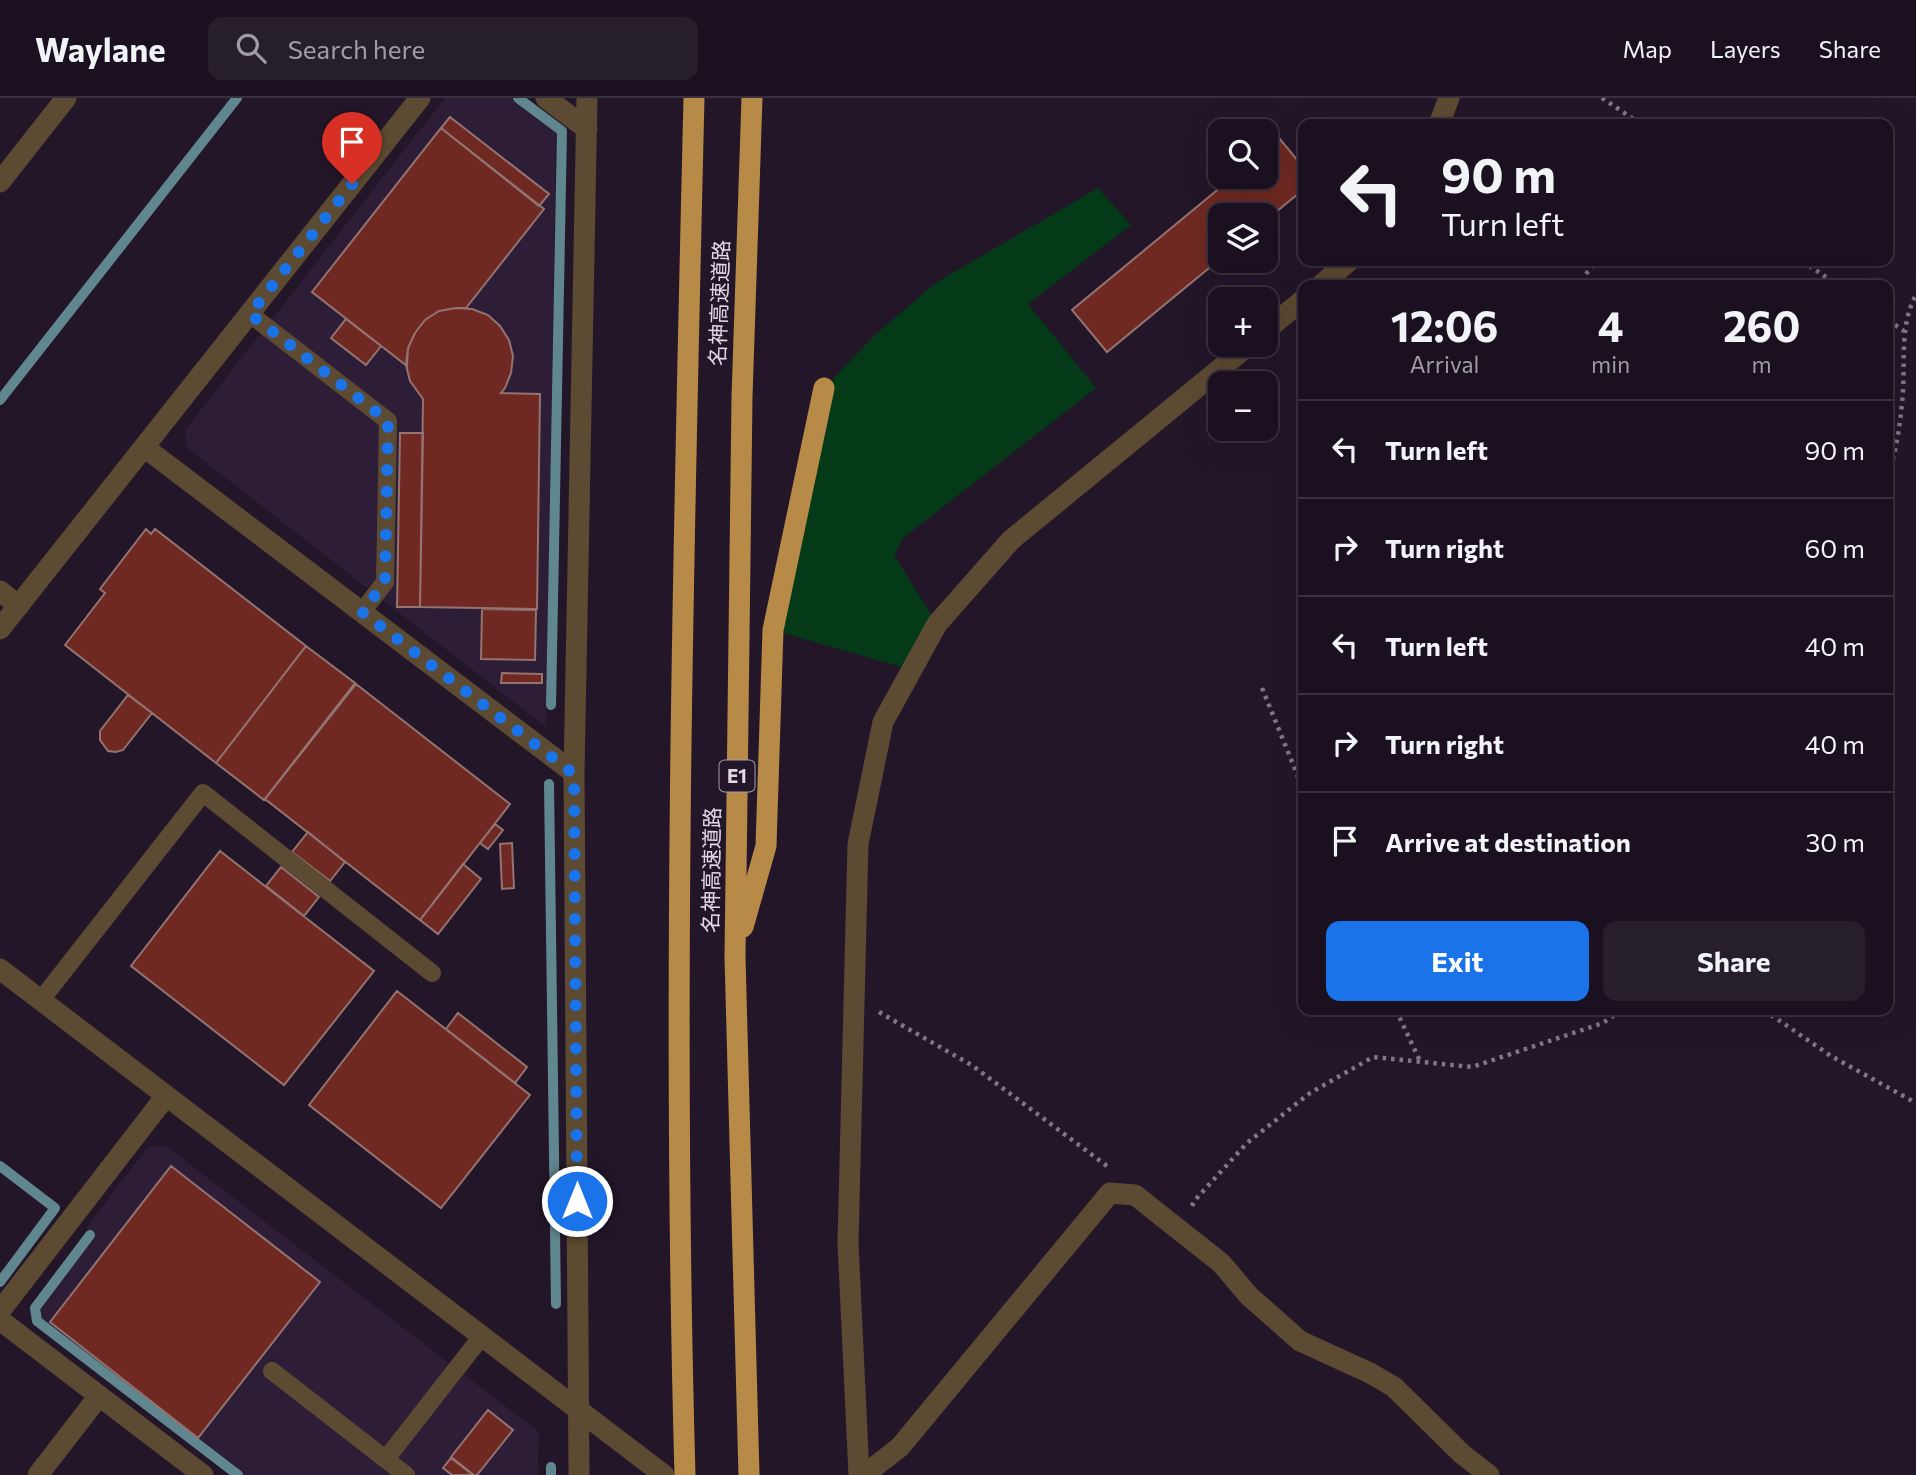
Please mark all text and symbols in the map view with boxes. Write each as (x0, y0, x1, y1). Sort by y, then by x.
search box (208, 17, 698, 80)
text: Waylane (35, 28, 166, 69)
icon: search (232, 29, 270, 67)
text: Search here (288, 33, 425, 64)
text: Map (1623, 34, 1672, 63)
text: Layers (1710, 34, 1781, 63)
text: Share (1819, 34, 1881, 63)
pin (322, 112, 382, 184)
map controls (1208, 119, 1278, 441)
button: search (1208, 119, 1278, 189)
icon: arrive (333, 123, 371, 161)
text: 90 m (1441, 143, 1556, 203)
icon: left (1326, 147, 1417, 238)
button: layers (1208, 203, 1278, 273)
text: Turn left (1441, 203, 1565, 243)
street label: 名神高速道路 (704, 240, 733, 366)
button: + (1208, 287, 1278, 357)
text: 12:06 (1391, 299, 1498, 351)
text: 4 (1598, 299, 1624, 351)
text: 260 (1723, 299, 1800, 351)
text: Arrival (1410, 350, 1479, 378)
text: min (1591, 350, 1630, 378)
text: m (1752, 350, 1772, 378)
button: − (1208, 371, 1278, 441)
icon: left (1326, 430, 1364, 468)
text: Turn left (1385, 434, 1488, 465)
text: 90 m (1805, 434, 1865, 465)
icon: right (1326, 528, 1364, 566)
text: Turn right (1385, 532, 1504, 563)
text: 60 m (1805, 532, 1865, 563)
icon: left (1326, 626, 1364, 664)
text: Turn left (1385, 630, 1488, 661)
text: 40 m (1805, 630, 1865, 661)
icon: right (1326, 724, 1364, 762)
text: Turn right (1385, 728, 1504, 759)
text: 40 m (1805, 728, 1865, 759)
road number: E1 (720, 761, 754, 792)
street label: 名神高速道路 (697, 807, 724, 933)
icon: arrive (1326, 822, 1364, 860)
text: Arrive at destination (1385, 826, 1631, 857)
text: 30 m (1806, 826, 1865, 857)
button: Exit (1326, 921, 1589, 1001)
button: Share (1603, 921, 1865, 1001)
position arrow (540, 1164, 614, 1238)

